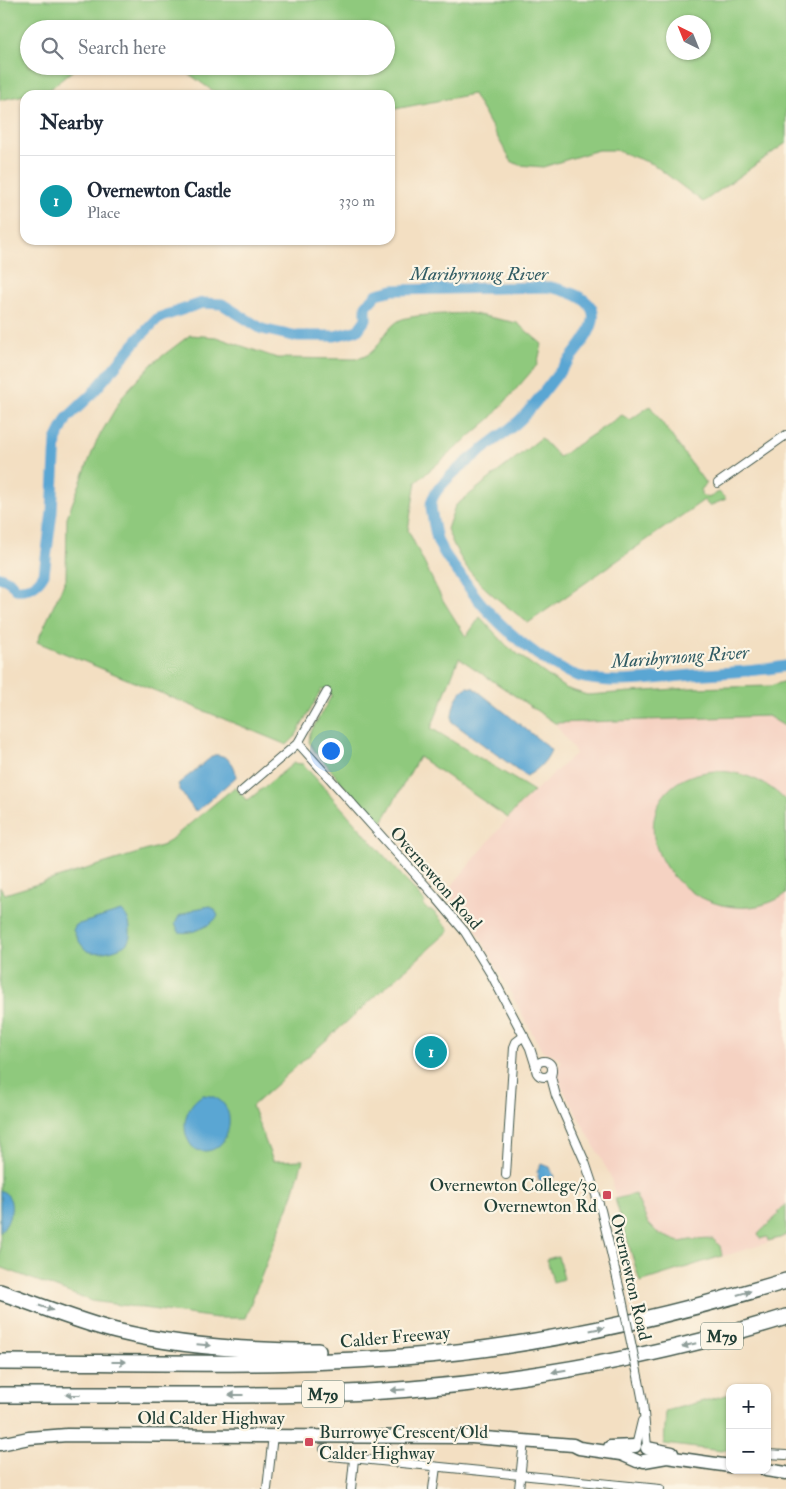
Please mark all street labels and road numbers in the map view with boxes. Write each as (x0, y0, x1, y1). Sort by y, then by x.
street label: Overnewton Road (384, 822, 487, 935)
street label: Overnewton Road (605, 1211, 656, 1343)
street label: Calder Freeway (339, 1321, 452, 1354)
road number: M79 (701, 1322, 743, 1350)
road number: M79 (302, 1380, 344, 1408)
street label: Old Calder Highway (137, 1407, 286, 1430)

